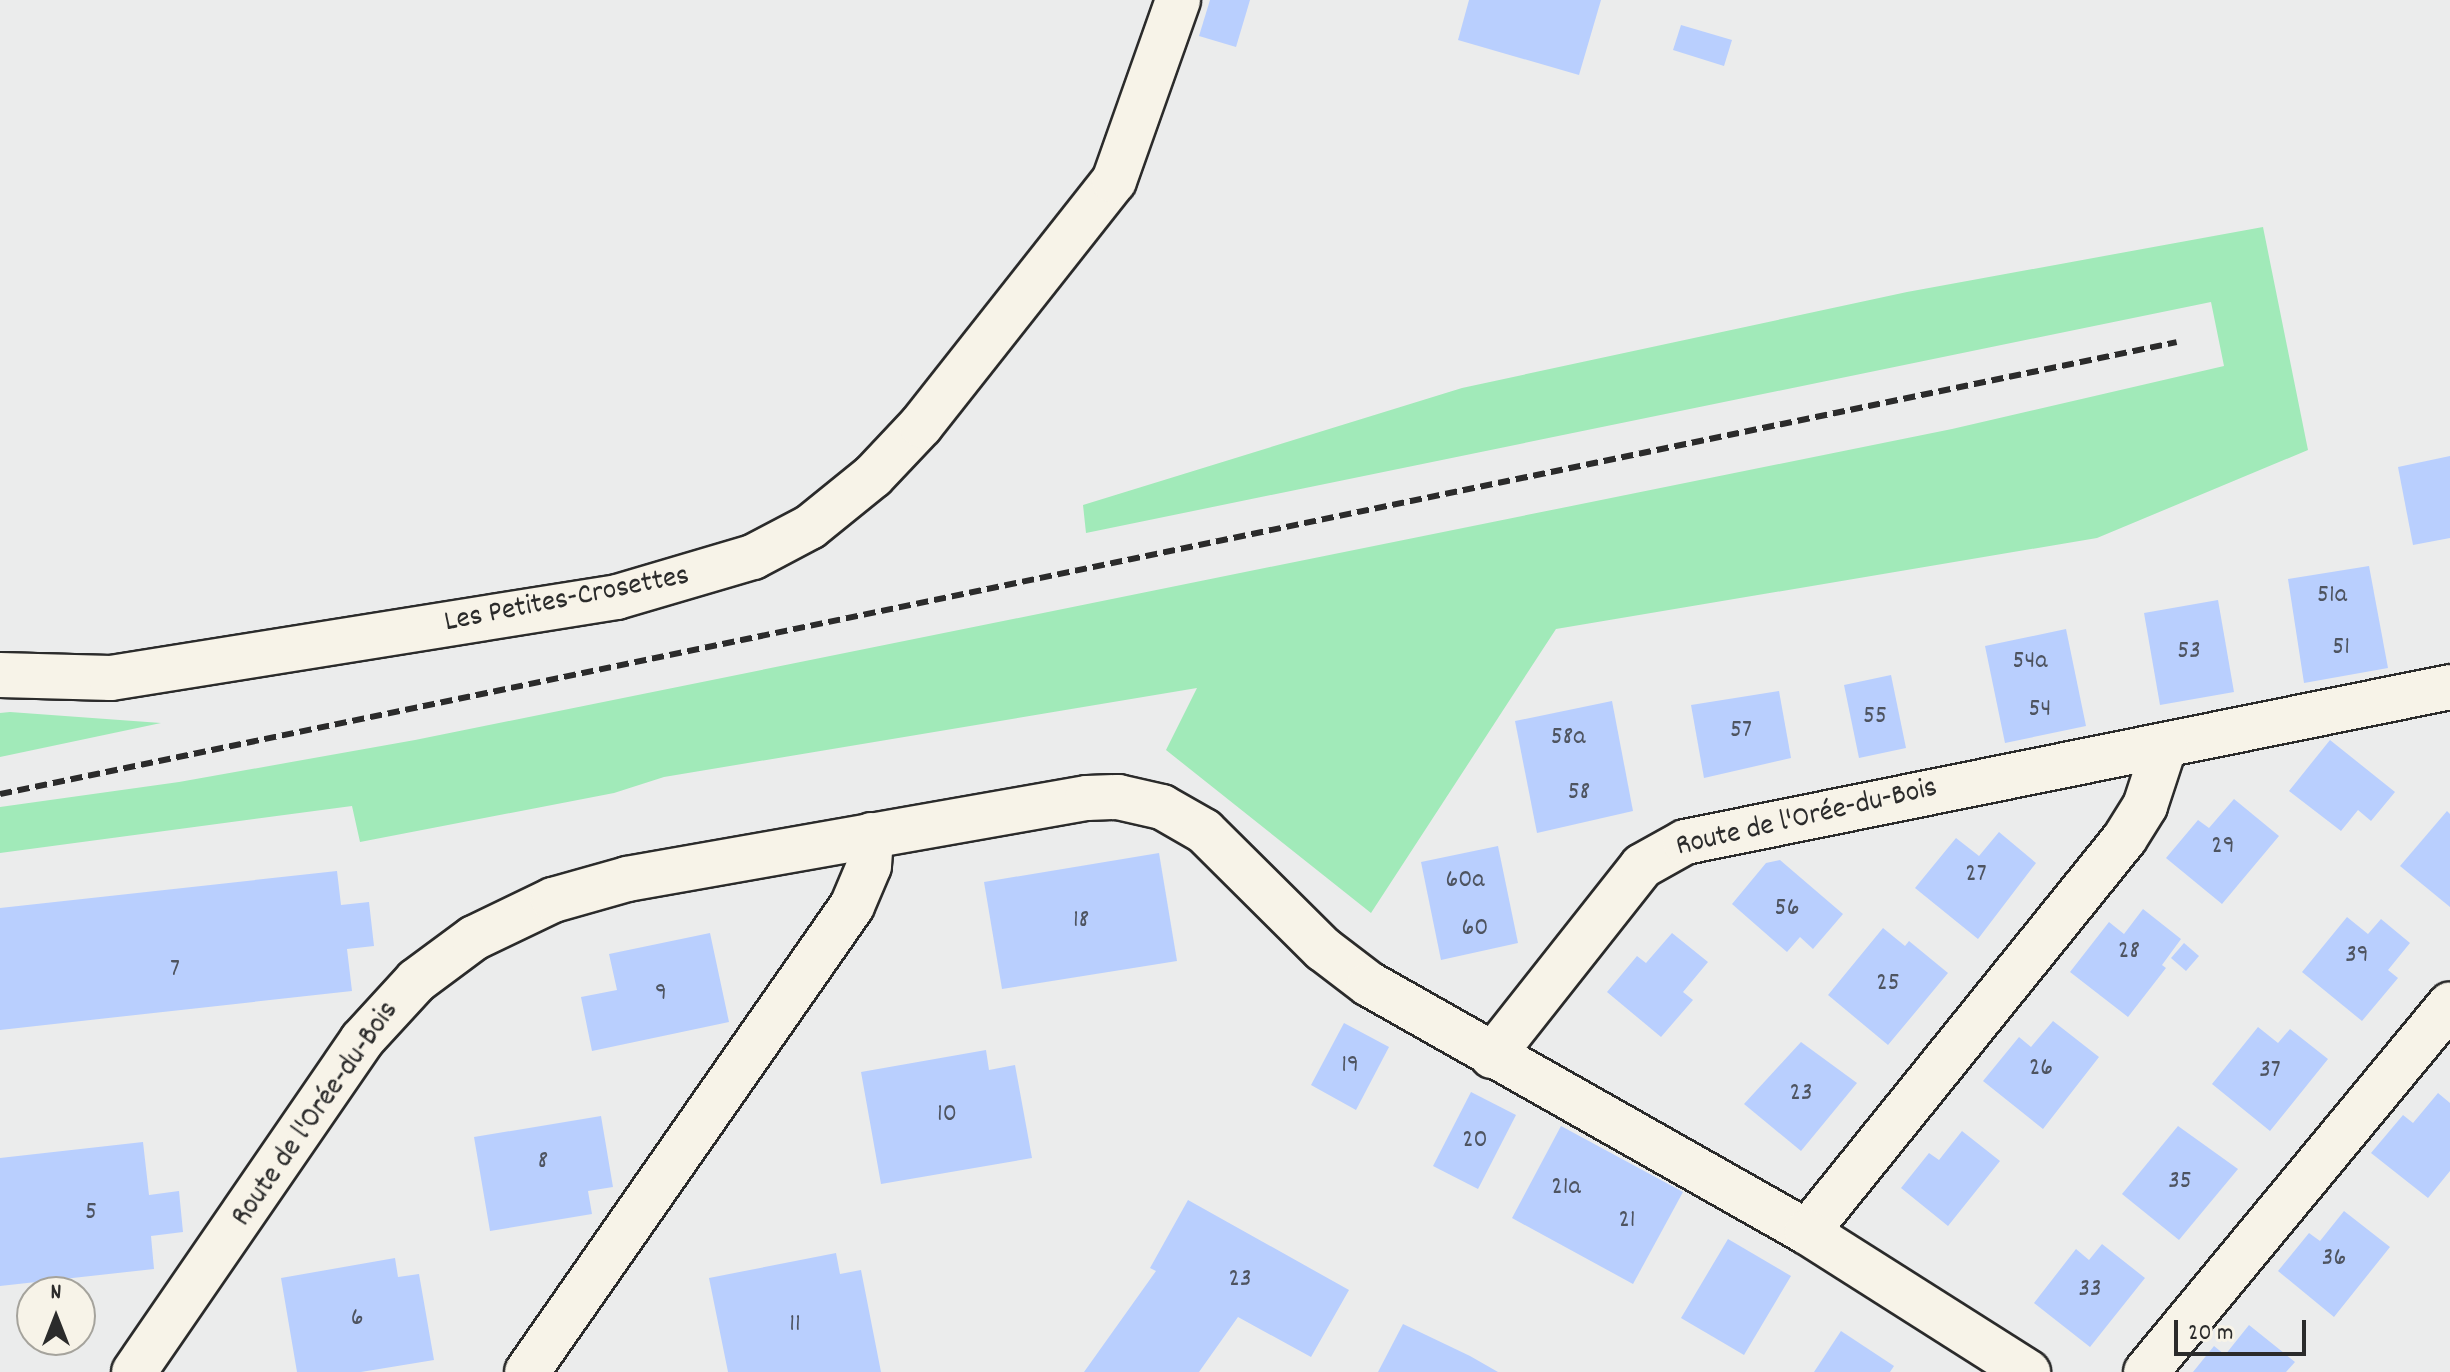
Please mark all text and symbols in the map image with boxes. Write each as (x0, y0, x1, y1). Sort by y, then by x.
street label: Les Petites-Crosettes (442, 560, 692, 642)
house number: 51a (2317, 580, 2347, 612)
house number: 51 (2332, 632, 2350, 664)
house number: 53 (2177, 636, 2201, 668)
house number: 54a (2012, 646, 2048, 678)
house number: 54 (2029, 694, 2051, 726)
house number: 55 (1863, 701, 1887, 733)
house number: 57 (1730, 715, 1752, 747)
house number: 58a (1551, 722, 1585, 754)
street label: Route de l'Orée-du-Bois (1673, 771, 1941, 867)
house number: 58 (1568, 777, 1590, 809)
house number: 29 (2211, 831, 2235, 863)
house number: 27 (1965, 859, 1987, 891)
house number: 60a (1445, 865, 1485, 897)
house number: 56 (1775, 893, 1799, 925)
house number: 18 (1073, 905, 1089, 937)
house number: 60 (1462, 913, 1488, 945)
house number: 28 (2118, 936, 2140, 968)
house number: 39 (2345, 940, 2369, 972)
house number: 7 (170, 954, 180, 986)
house number: 25 (1876, 968, 1900, 1000)
house number: 9 (655, 978, 667, 1010)
street label: Route de l'Orée-du-Bois (226, 995, 408, 1235)
house number: 19 (1341, 1050, 1359, 1082)
house number: 26 (2029, 1053, 2053, 1085)
house number: 37 (2259, 1055, 2281, 1087)
house number: 23 (1790, 1078, 1812, 1110)
house number: 10 (937, 1099, 957, 1131)
house number: 20 (1462, 1125, 1488, 1157)
house number: 8 (538, 1146, 548, 1178)
house number: 35 (2168, 1166, 2192, 1198)
house number: 21a (1551, 1172, 1581, 1204)
house number: 5 (85, 1197, 97, 1229)
house number: 21 (1618, 1205, 1636, 1237)
house number: 36 (2322, 1243, 2346, 1275)
house number: 23 (1229, 1264, 1251, 1296)
house number: 33 (2078, 1274, 2102, 1306)
north arrow (16, 1276, 96, 1356)
text: N (51, 1278, 61, 1309)
house number: 6 (351, 1303, 363, 1335)
scale bar (2178, 1304, 2310, 1354)
house number: 11 (789, 1309, 801, 1341)
text: 20 m (2188, 1317, 2234, 1351)

